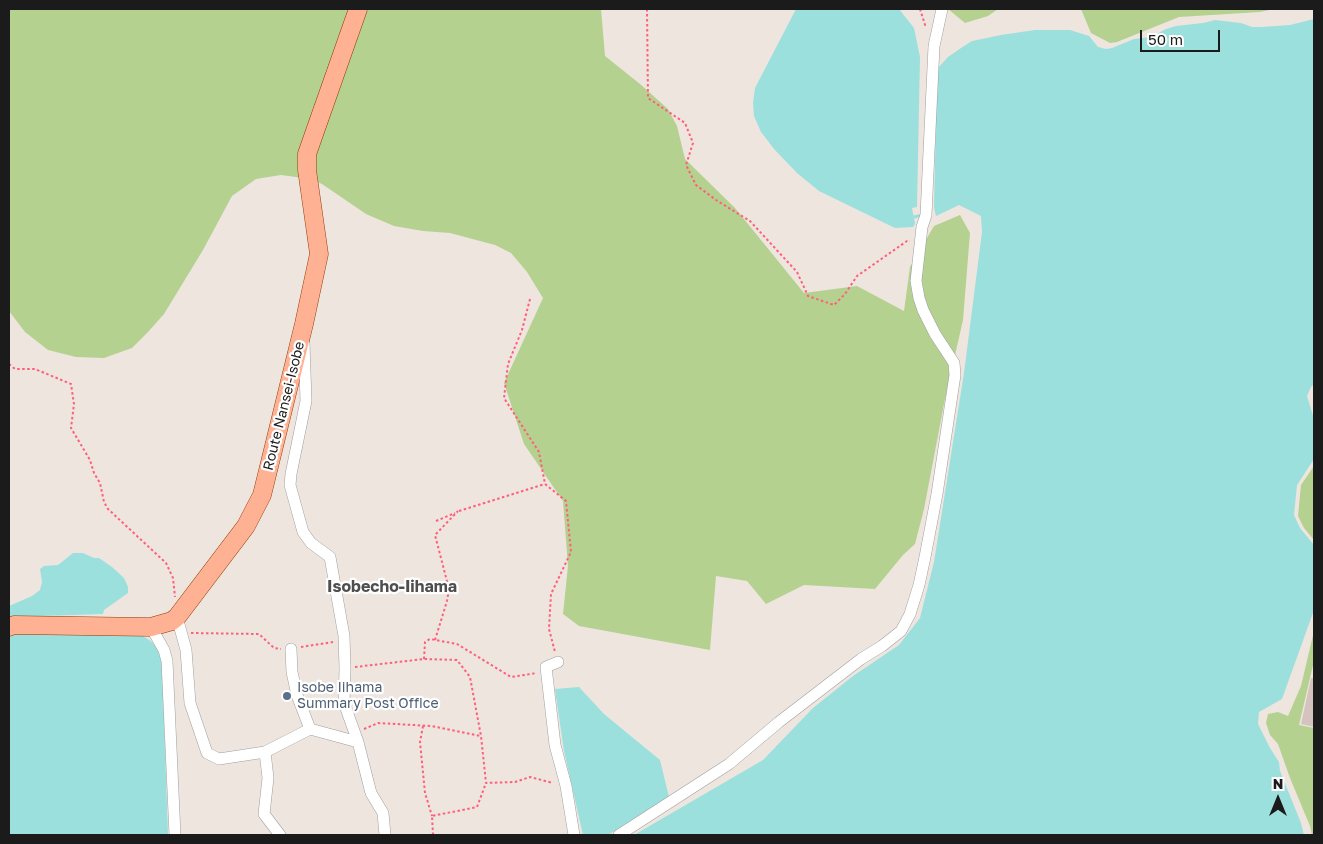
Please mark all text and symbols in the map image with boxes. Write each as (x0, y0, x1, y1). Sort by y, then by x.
scale bar (1143, 20, 1223, 52)
text: 50 m (1148, 30, 1183, 48)
street label: Route Nansei-Isobe (260, 340, 308, 472)
district label: Isobecho-Iihama (327, 577, 457, 597)
place label: Isobe Iihama Summary Post Office (297, 680, 439, 712)
marker: Isobe Iihama Summary Post Office (281, 690, 293, 702)
north arrow (1253, 774, 1303, 824)
text: N (1273, 775, 1283, 792)

